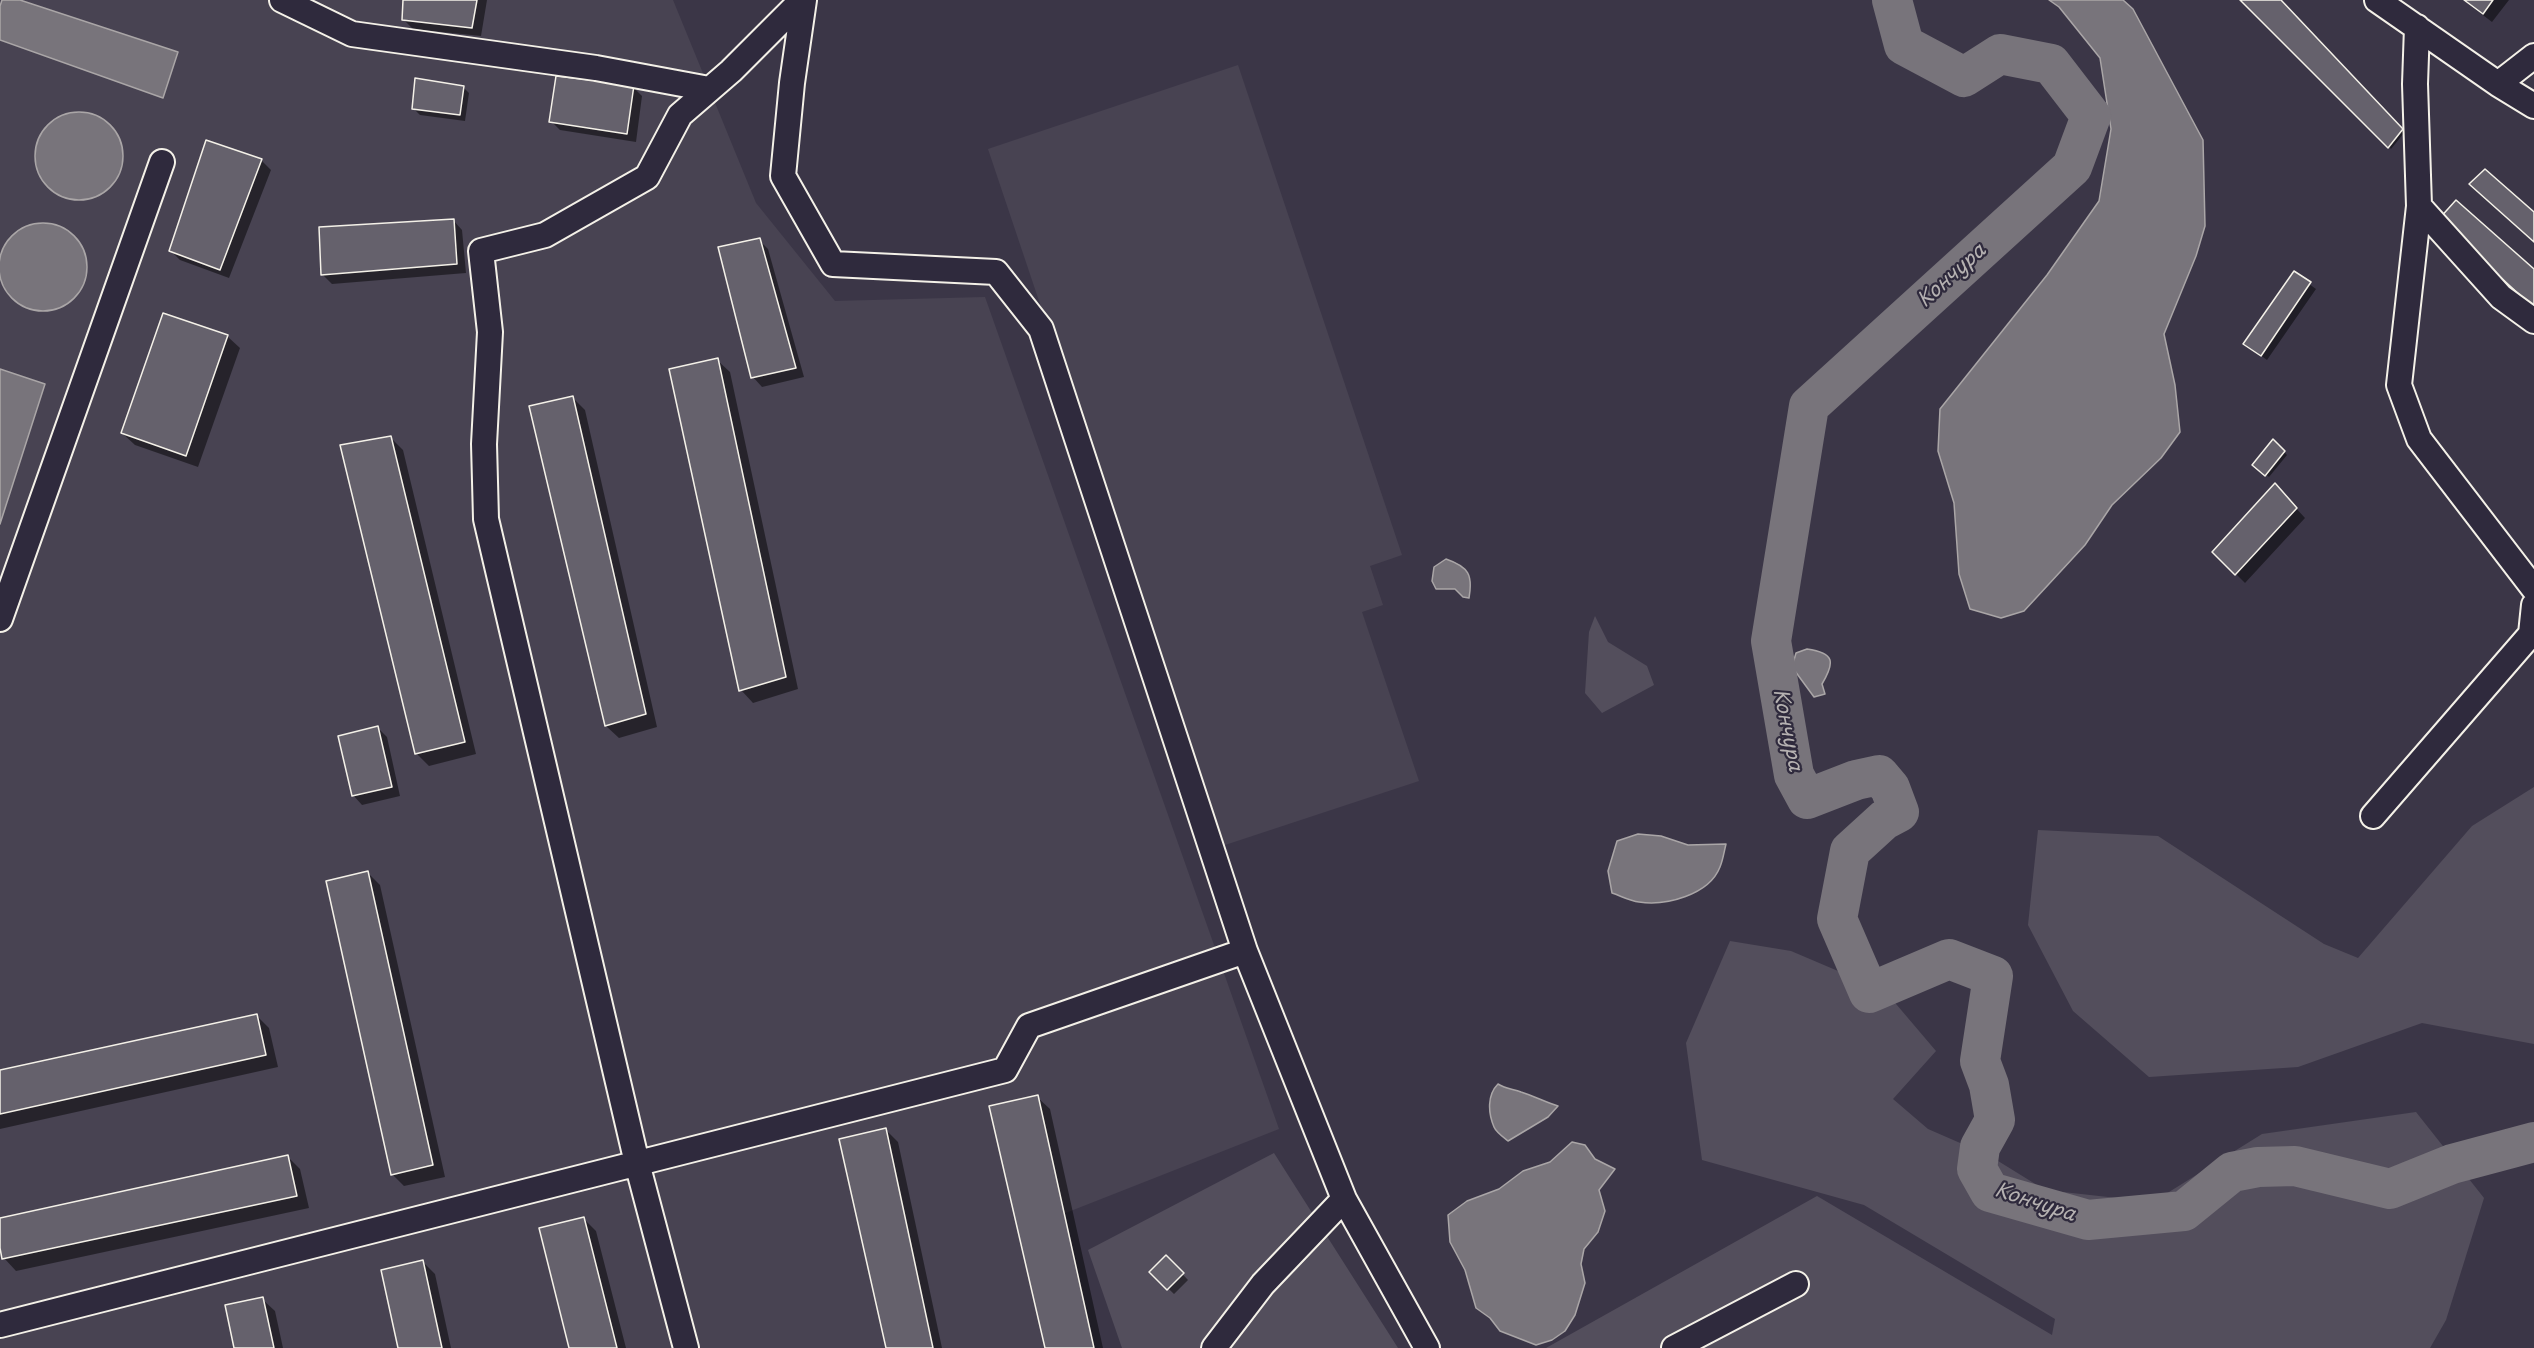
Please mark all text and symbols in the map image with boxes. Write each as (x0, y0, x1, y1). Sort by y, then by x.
water label: Кончура (1913, 239, 1991, 313)
water label: Кончура (1767, 687, 1807, 773)
water label: Кончура (1992, 1179, 2078, 1227)

